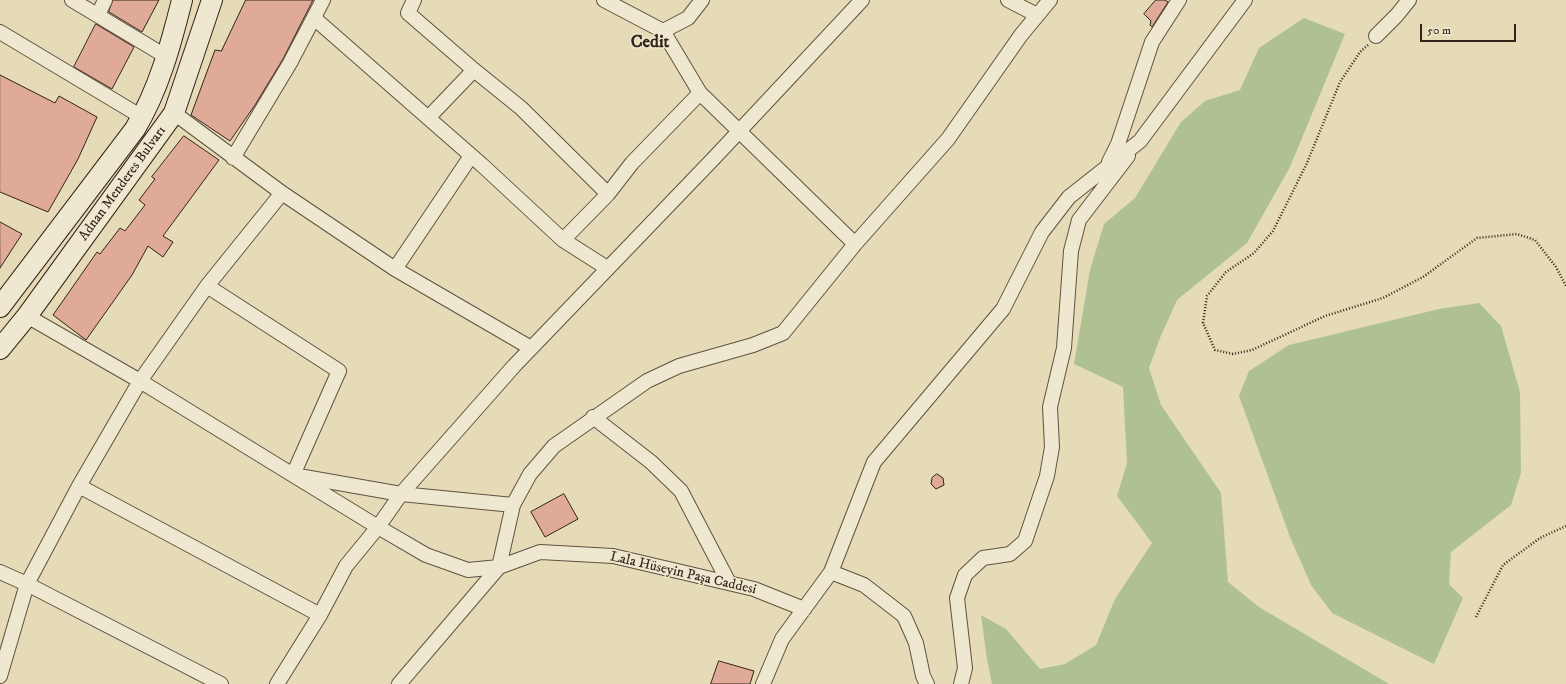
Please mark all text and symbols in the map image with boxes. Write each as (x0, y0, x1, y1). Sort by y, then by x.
scale bar (1422, 16, 1518, 42)
text: 50 m (1427, 23, 1451, 38)
district label: Cedit (631, 32, 669, 54)
street label: Adnan Menderes Bulvarı (76, 124, 170, 244)
street label: Lala Hüseyin Paşa Caddesi (608, 549, 758, 599)

